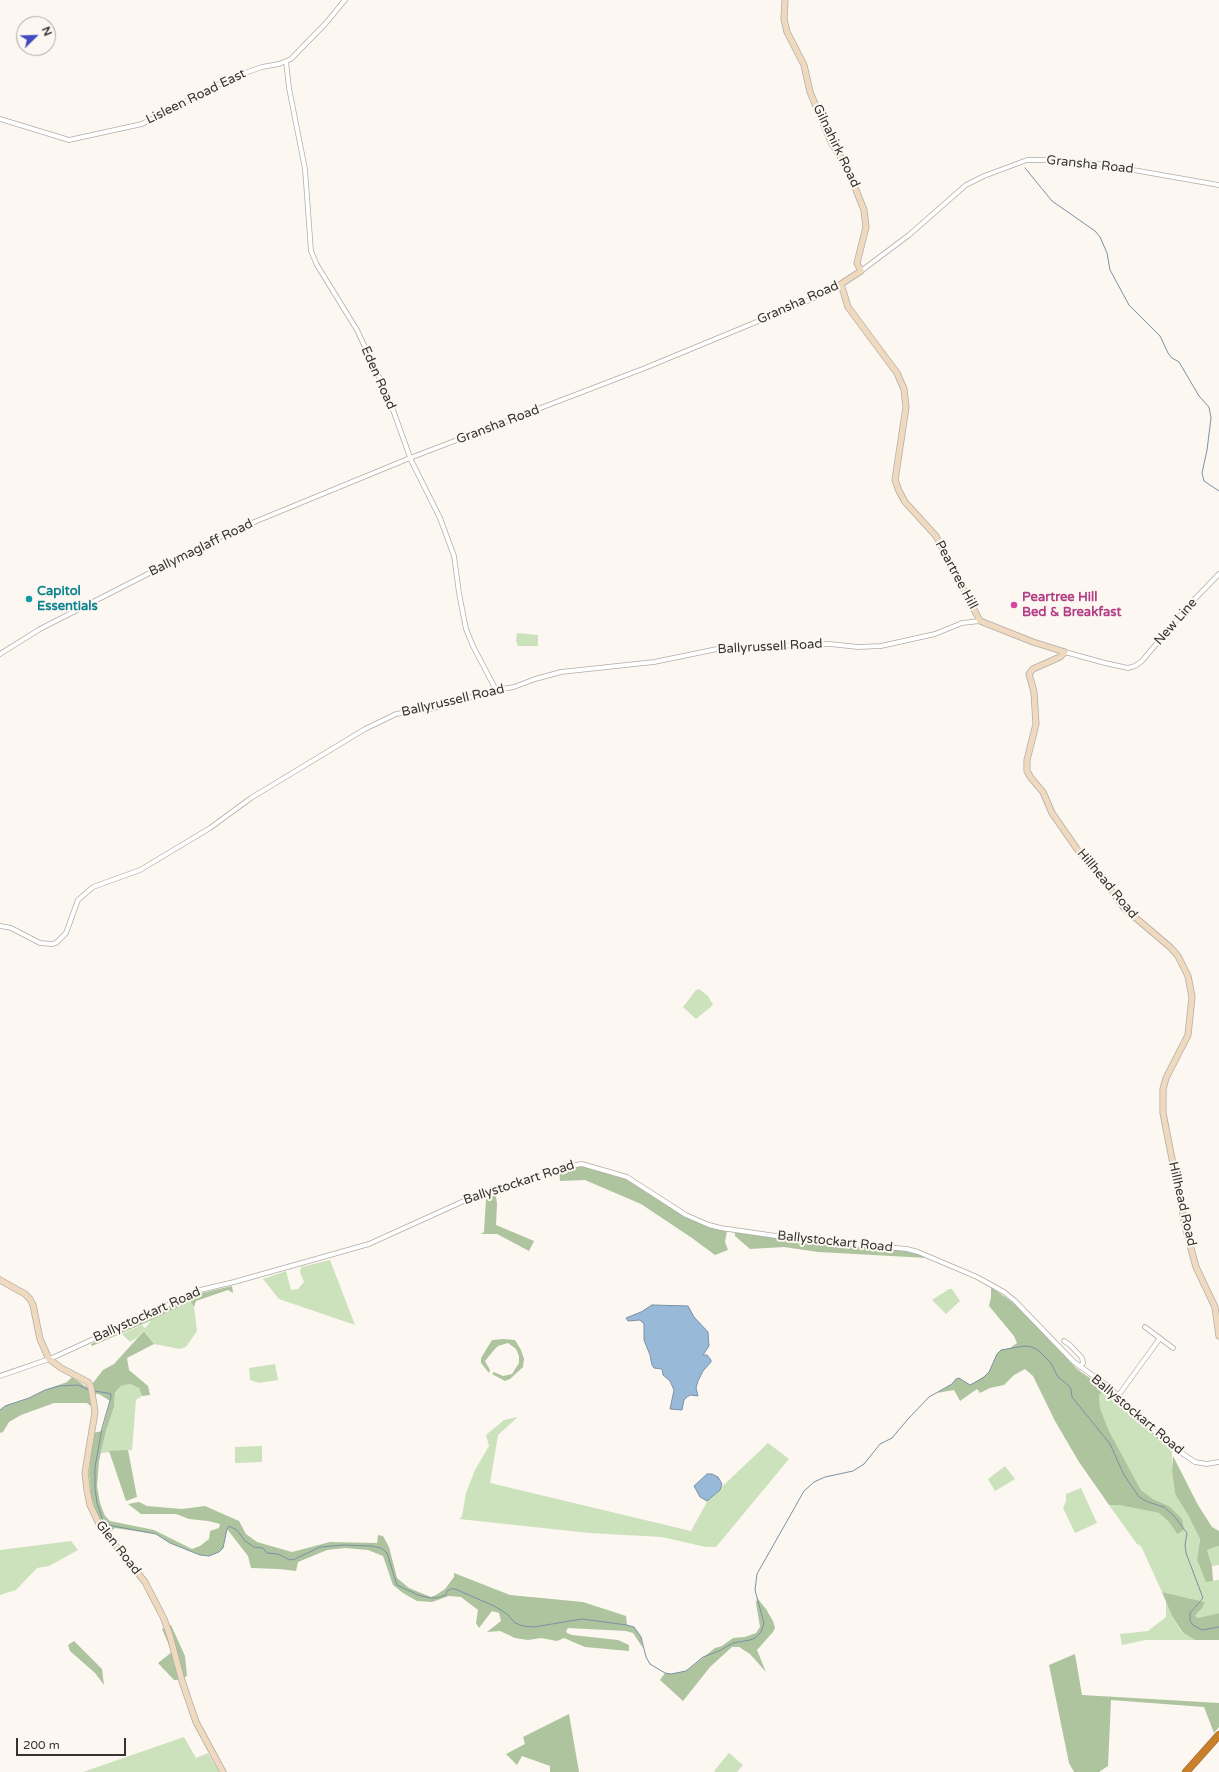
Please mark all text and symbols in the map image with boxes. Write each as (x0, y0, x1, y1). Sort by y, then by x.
north arrow (16, 16, 56, 56)
text: N (39, 25, 54, 38)
street label: Lisleen Road East (144, 66, 248, 128)
street label: Gilnahirk Road (809, 102, 863, 190)
street label: Gransha Road (1046, 153, 1134, 177)
street label: Gransha Road (755, 278, 841, 328)
street label: Eden Road (357, 344, 399, 412)
street label: Gransha Road (454, 402, 542, 448)
street label: Ballymaglaff Road (146, 516, 256, 580)
street label: Peartree Hill (931, 538, 981, 612)
place label: Capitol Essentials (37, 584, 98, 615)
place label: Peartree Hill Bed & Breakfast (1022, 590, 1121, 621)
marker: Capitol Essentials (24, 594, 34, 604)
street label: New Line (1151, 595, 1201, 649)
marker: Peartree Hill Bed & Breakfast (1009, 600, 1019, 610)
street label: Ballyrussell Road (717, 636, 823, 658)
street label: Ballyrussell Road (400, 682, 506, 720)
street label: Hillhead Road (1073, 846, 1141, 922)
street label: Ballystockart Road (461, 1158, 577, 1208)
street label: Hillhead Road (1165, 1160, 1199, 1248)
street label: Ballystockart Road (777, 1228, 893, 1256)
street label: Ballystockart Road (91, 1284, 203, 1346)
street label: Ballystockart Road (1088, 1372, 1186, 1458)
street label: Glen Road (92, 1518, 144, 1578)
scale bar (18, 1730, 128, 1756)
text: 200 m (23, 1738, 60, 1752)

